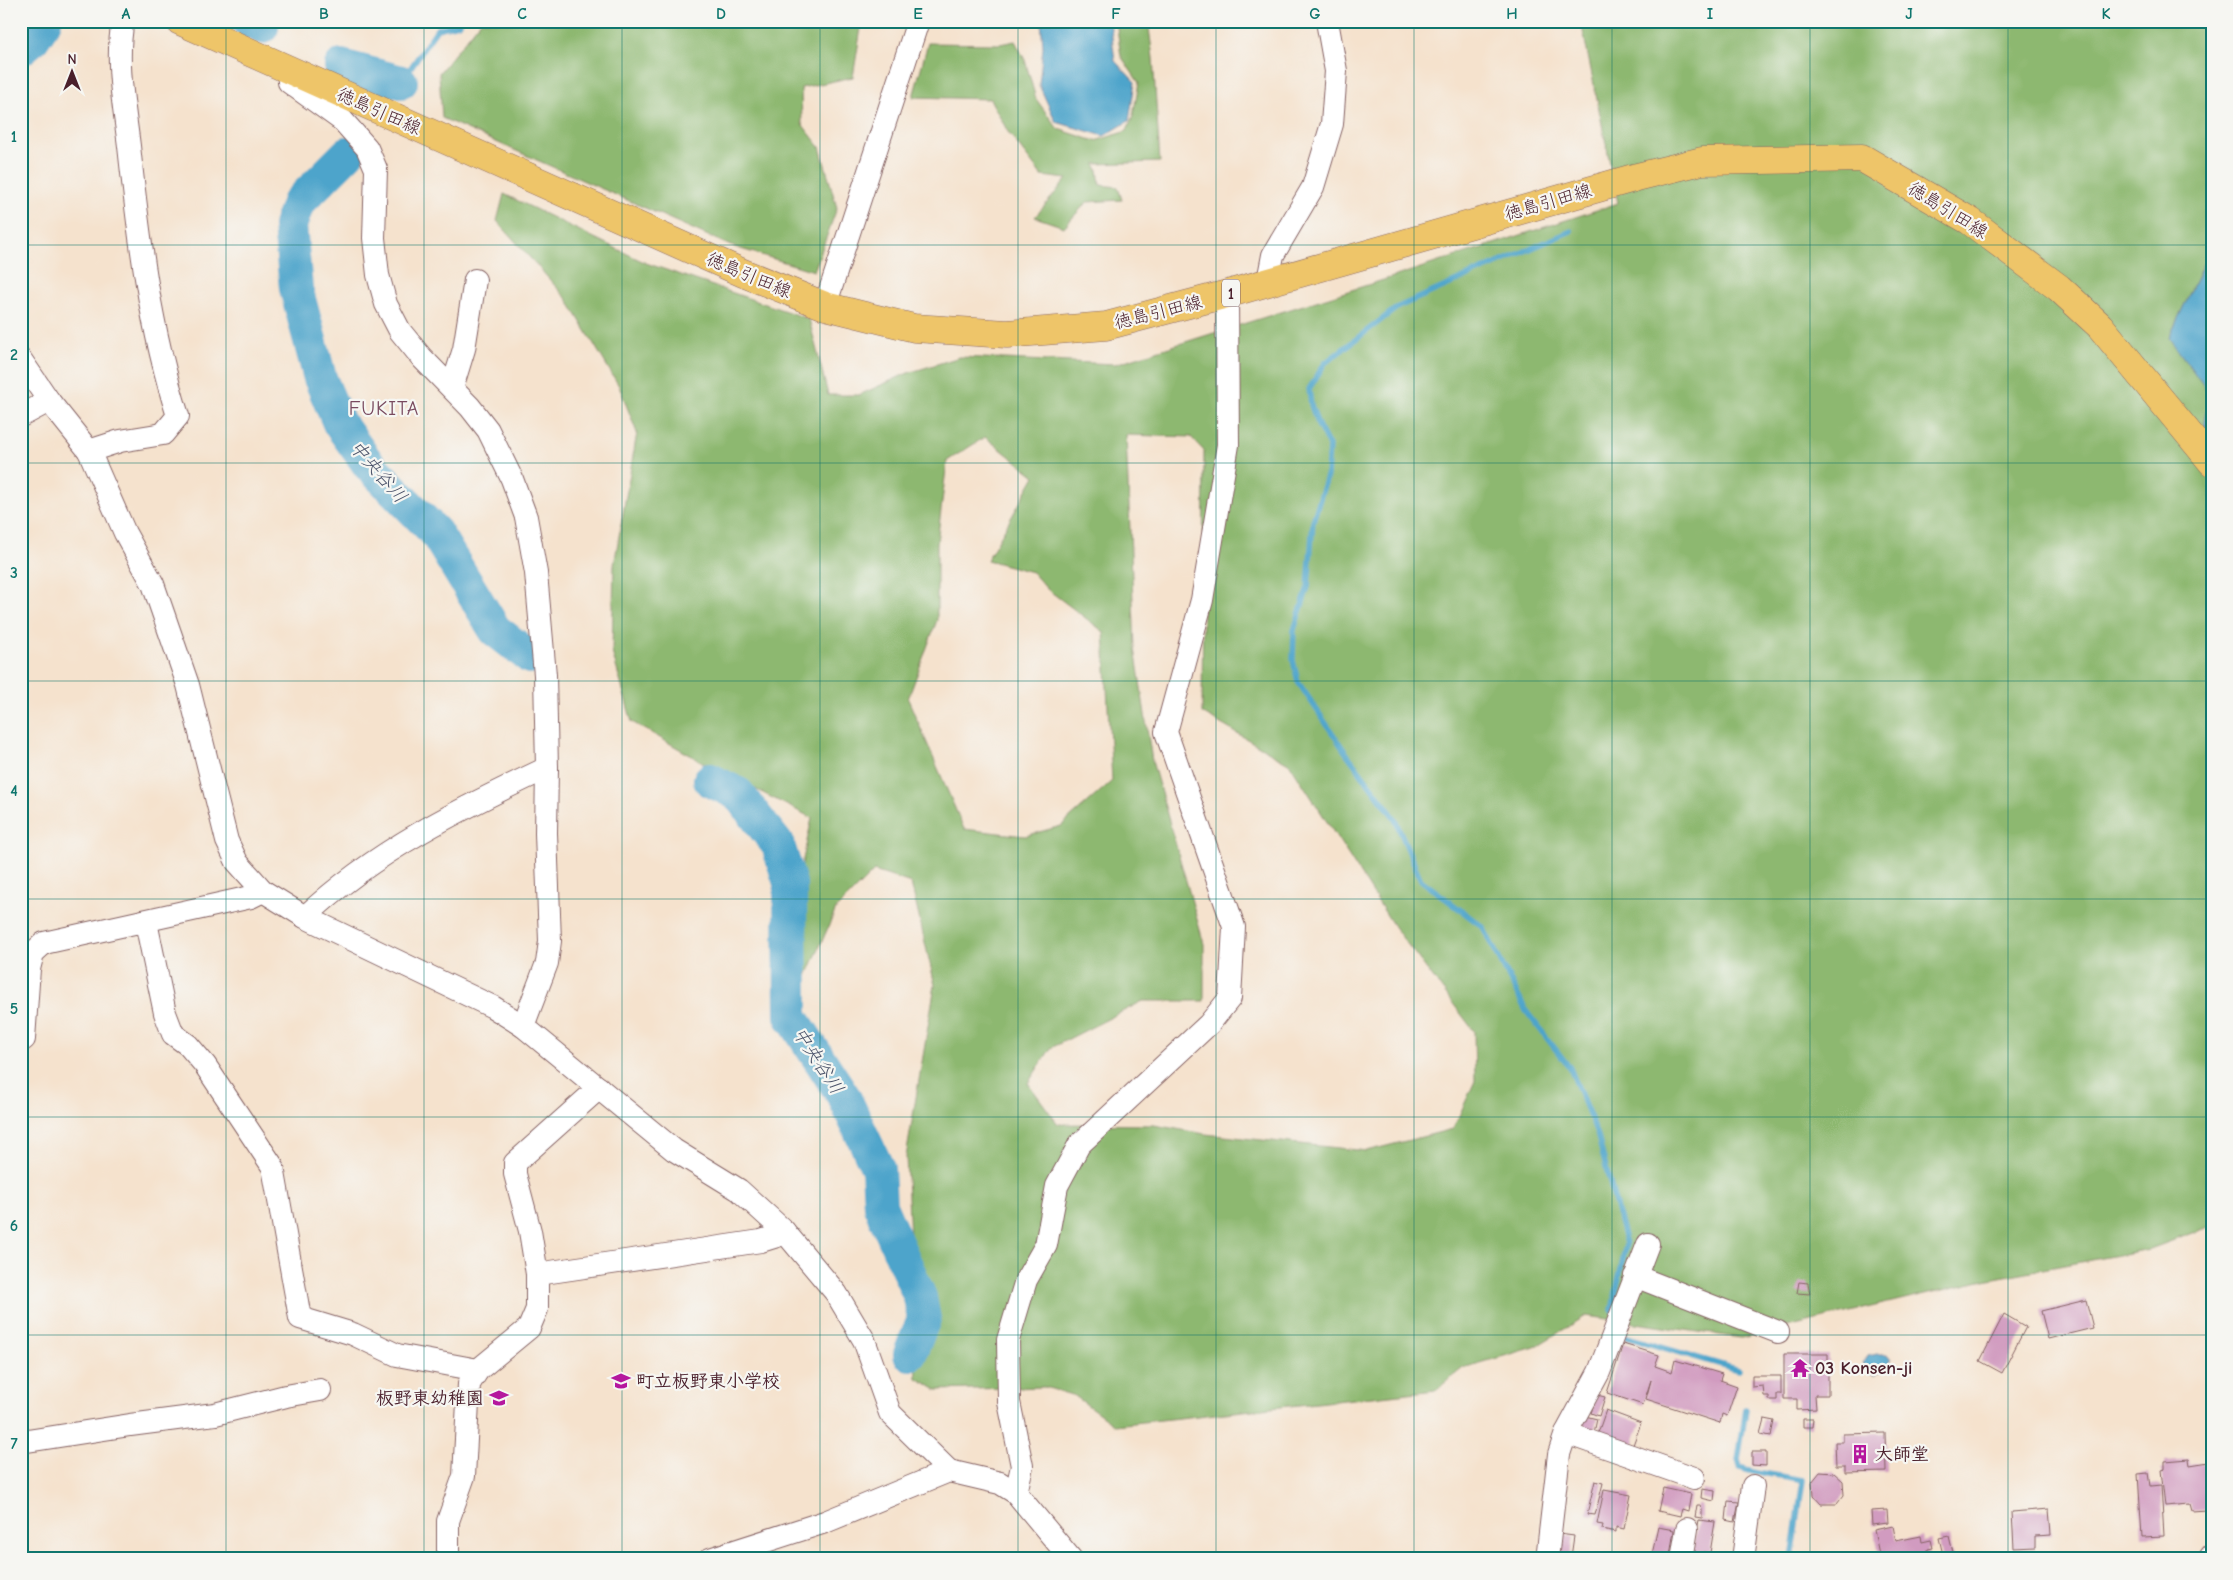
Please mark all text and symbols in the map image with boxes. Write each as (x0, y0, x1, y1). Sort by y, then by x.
text: A (122, 5, 131, 23)
text: B (319, 5, 329, 23)
text: C (517, 5, 527, 23)
text: D (716, 5, 726, 23)
text: E (913, 5, 923, 23)
text: F (1111, 5, 1121, 23)
text: G (1309, 5, 1321, 23)
text: H (1506, 5, 1518, 23)
text: I (1707, 5, 1713, 23)
text: J (1905, 5, 1913, 23)
text: K (2101, 5, 2111, 23)
north arrow (48, 48, 98, 98)
text: N (67, 51, 77, 68)
street label: 徳島引田線 (333, 84, 424, 139)
text: 1 (11, 128, 17, 146)
street label: 徳島引田線 (1904, 178, 1991, 243)
street label: 徳島引田線 (1502, 180, 1594, 225)
street label: 徳島引田線 (703, 248, 794, 303)
road number: 1 (1222, 280, 1240, 306)
street label: 徳島引田線 (1112, 291, 1204, 334)
text: 2 (10, 346, 18, 364)
district label: FUKITA (349, 397, 419, 420)
water label: 中央谷川 (345, 436, 411, 508)
text: 3 (10, 564, 18, 582)
text: 4 (10, 782, 18, 800)
text: 5 (10, 1000, 18, 1018)
water label: 中央谷川 (788, 1023, 848, 1098)
text: 6 (10, 1217, 18, 1235)
temple icon: 03 Konsen-ji (1789, 1357, 1811, 1379)
place label: 03 Konsen-ji (1815, 1358, 1913, 1379)
school or university icon: 町立板野東小学校 (610, 1370, 632, 1392)
place label: 町立板野東小学校 (636, 1371, 780, 1392)
school or university icon: 板野東幼稚園 (488, 1387, 510, 1409)
place label: 板野東幼稚園 (376, 1388, 484, 1409)
text: 7 (10, 1435, 18, 1453)
building icon: 大師堂 (1849, 1443, 1871, 1465)
place label: 大師堂 (1875, 1444, 1929, 1465)

